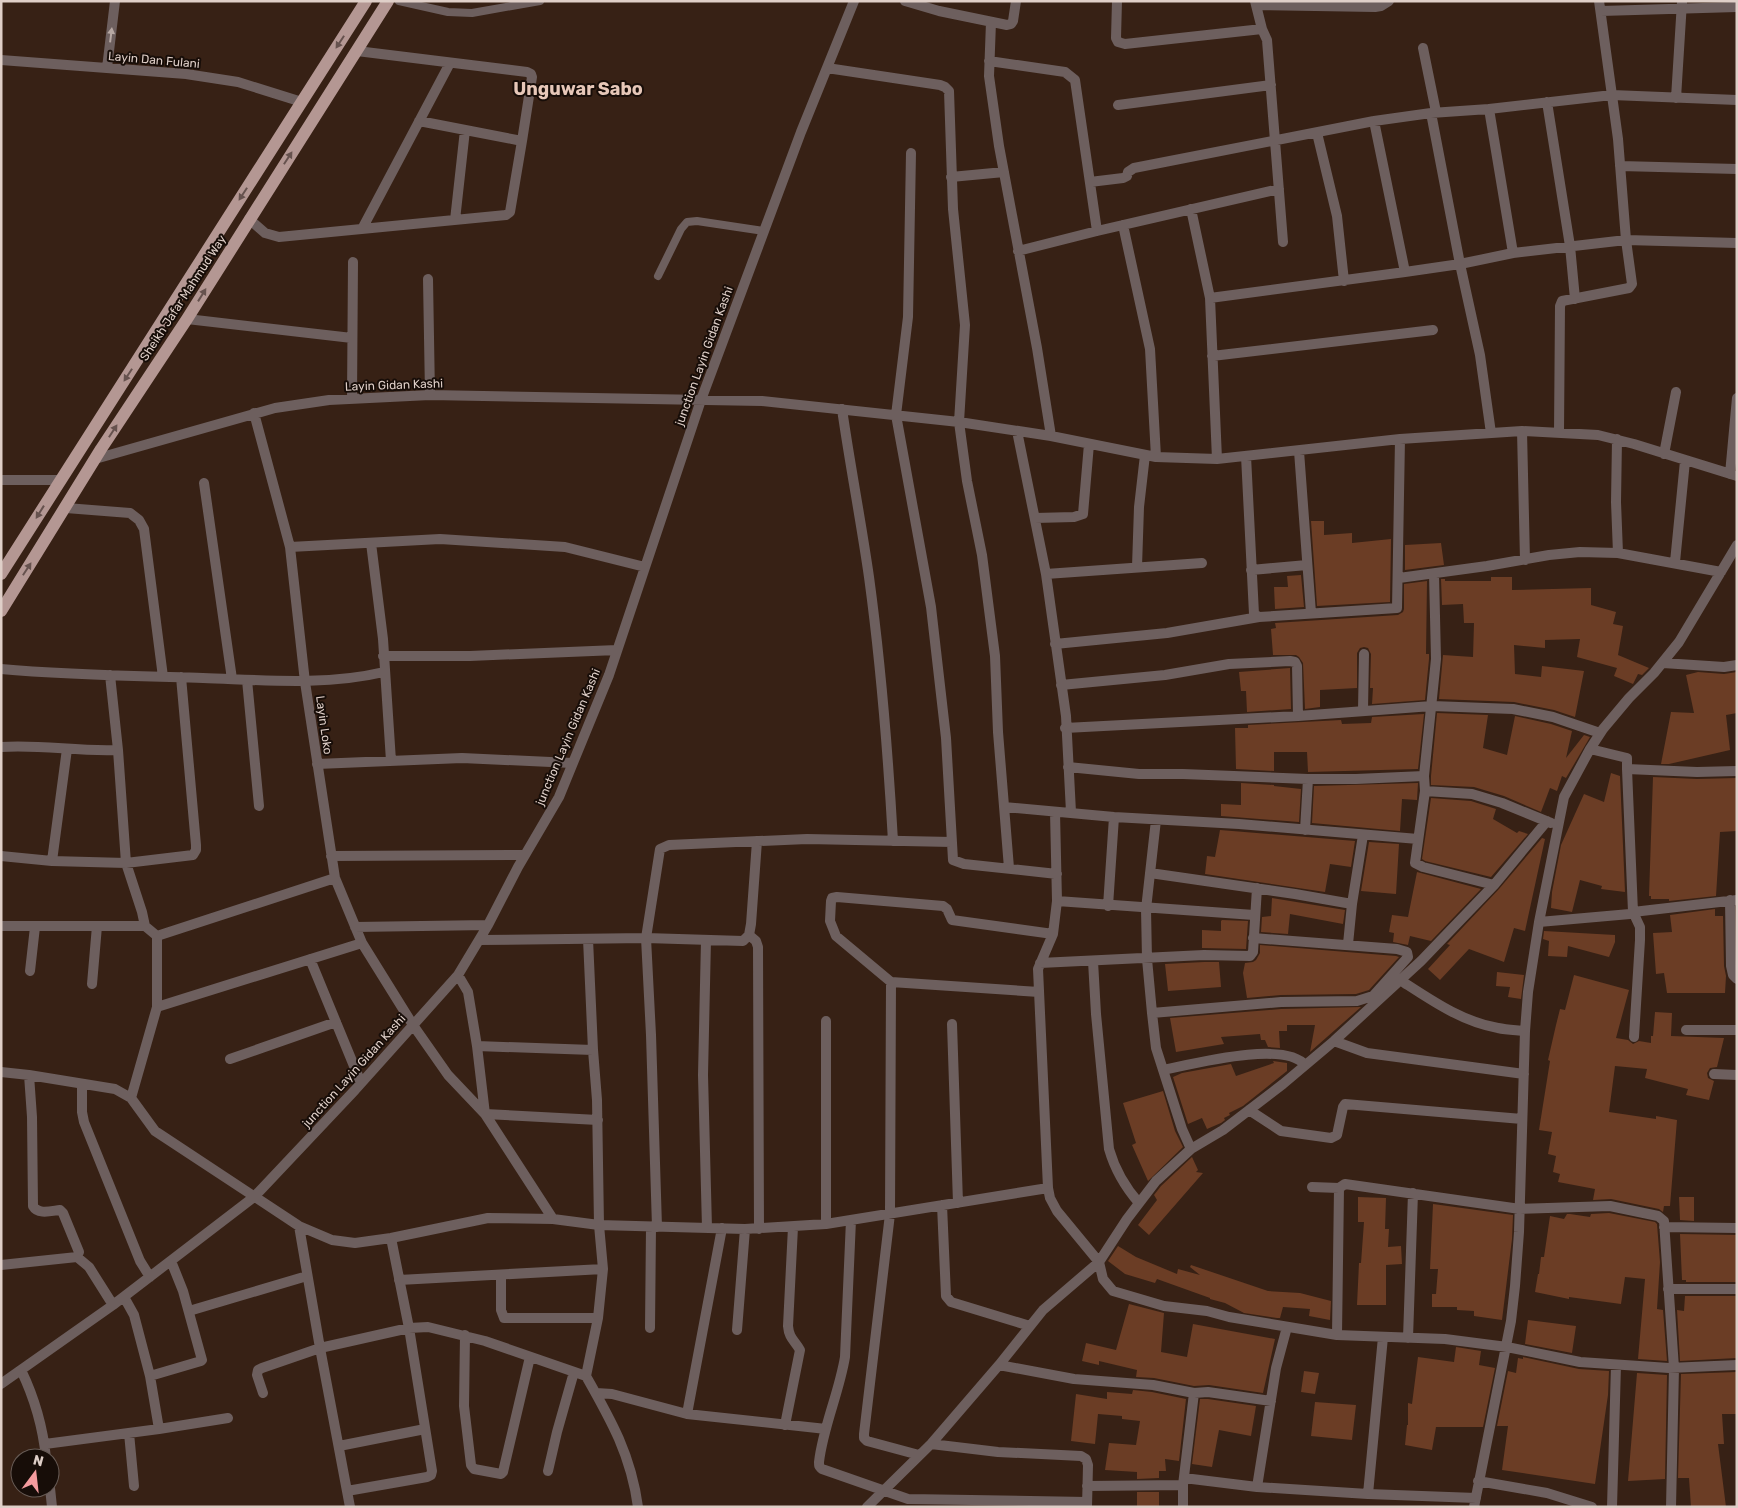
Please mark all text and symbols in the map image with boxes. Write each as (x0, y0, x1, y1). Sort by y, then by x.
one-way arrow (107, 26, 115, 42)
one-way arrow (335, 36, 345, 49)
street label: Layin Dan Fulani (108, 49, 200, 71)
district label: Unguwar Sabo (513, 78, 643, 100)
one-way arrow (284, 151, 293, 164)
one-way arrow (239, 187, 248, 201)
street label: Sheikh Jafar Mahmud Way (137, 232, 229, 363)
street label: junction Layin Gidan Kashi (672, 284, 736, 428)
one-way arrow (197, 289, 206, 302)
one-way arrow (123, 369, 132, 382)
street label: Layin Gidan Kashi (345, 376, 443, 394)
one-way arrow (108, 425, 118, 438)
one-way arrow (36, 506, 45, 519)
one-way arrow (23, 563, 32, 576)
street label: junction Layin Gidan Kashi (532, 667, 603, 808)
street label: Layin Loko (313, 695, 335, 755)
street label: junction Layin Gidan Kashi (299, 1012, 408, 1131)
north arrow (10, 1448, 60, 1498)
text: N (31, 1451, 45, 1470)

